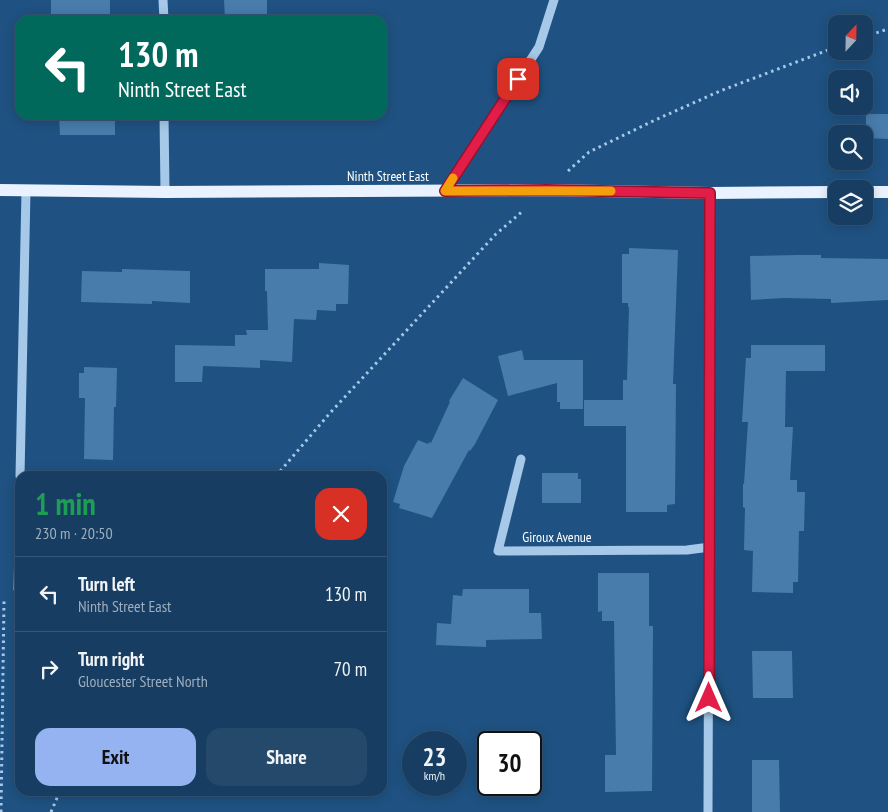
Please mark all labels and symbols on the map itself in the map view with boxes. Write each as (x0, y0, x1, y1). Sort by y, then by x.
north arrow (828, 15, 872, 60)
pin (497, 58, 539, 100)
street label: Ninth Street East (347, 167, 429, 185)
street label: Giroux Avenue (522, 528, 592, 546)
position arrow (682, 671, 734, 723)
speed limit sign: 30 (477, 731, 542, 796)

